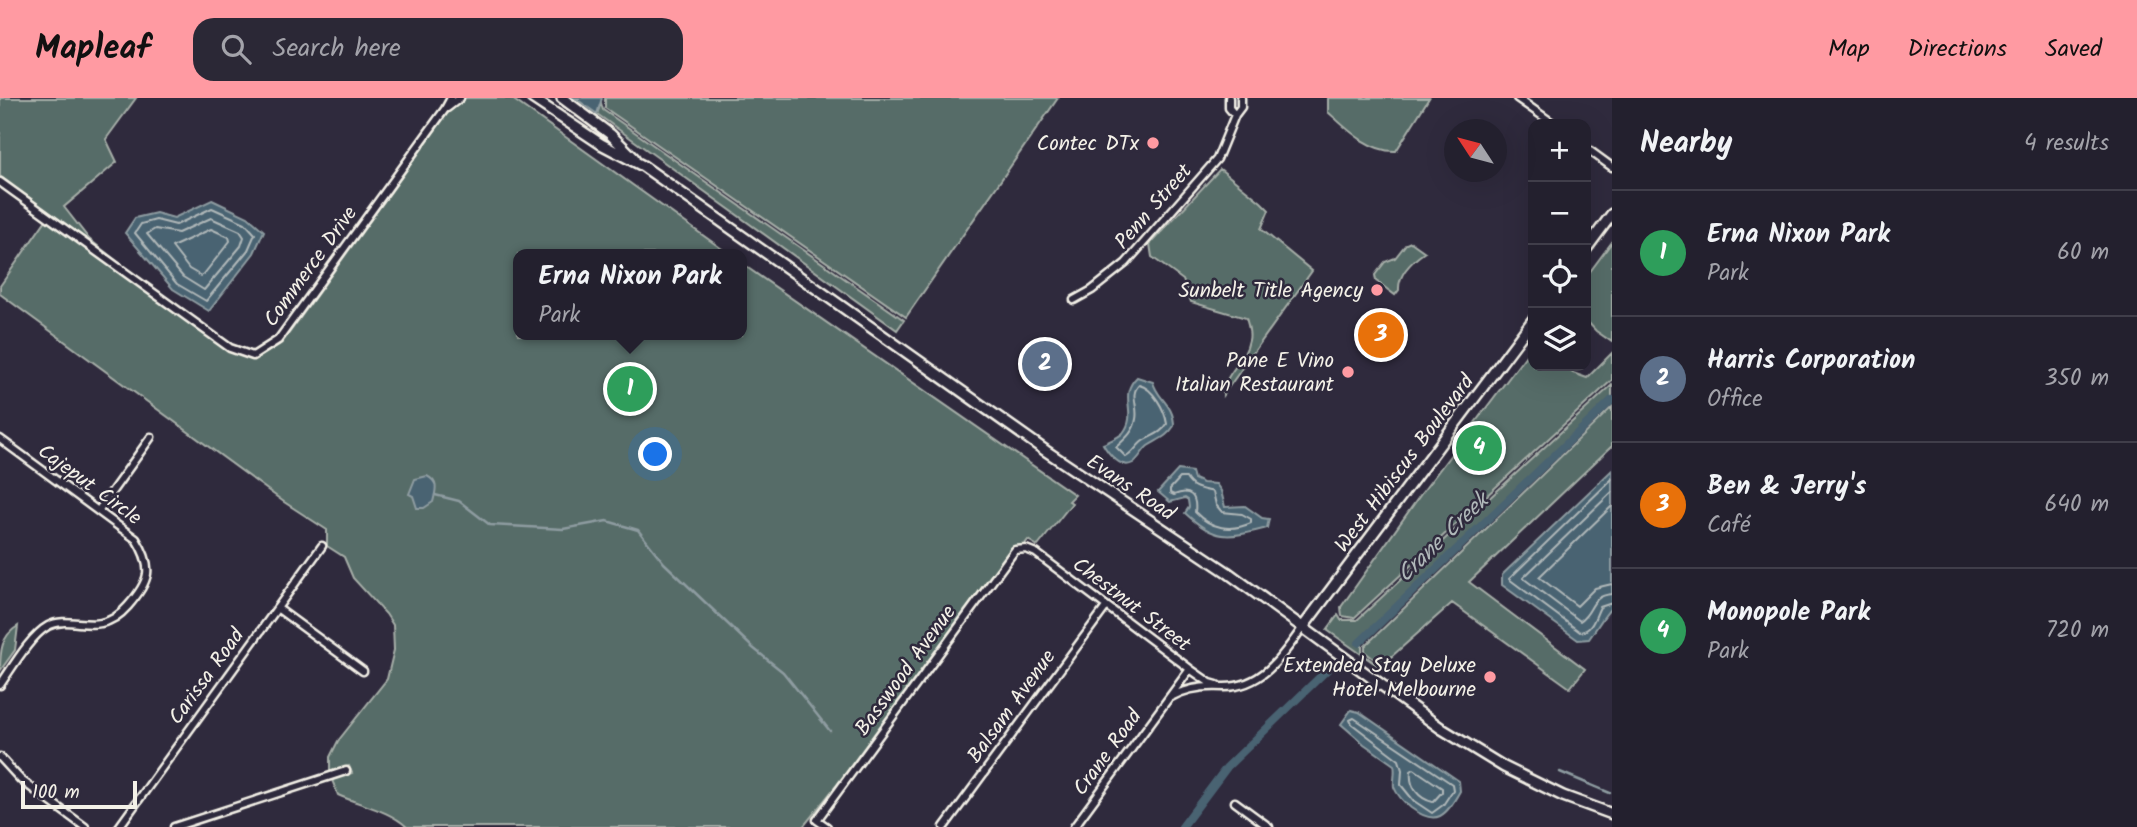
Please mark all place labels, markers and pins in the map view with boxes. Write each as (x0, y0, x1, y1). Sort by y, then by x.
place label: Contec DTx (1037, 128, 1140, 161)
marker: Contec DTx (1145, 135, 1161, 151)
place label: Sunbelt Title Agency (1178, 275, 1363, 308)
marker: Sunbelt Title Agency (1369, 282, 1385, 298)
pin: 3 (1358, 309, 1404, 361)
pin: 2 (1022, 338, 1068, 390)
place label: Pane E Vino Italian Restaurant (1175, 345, 1335, 402)
pin: 1 (607, 363, 653, 415)
marker: Pane E Vino Italian Restaurant (1340, 364, 1356, 380)
pin: 4 (1456, 422, 1502, 474)
place label: Extended Stay Deluxe Hotel Melbourne (1283, 650, 1477, 707)
marker: Extended Stay Deluxe Hotel Melbourne (1482, 669, 1498, 685)

